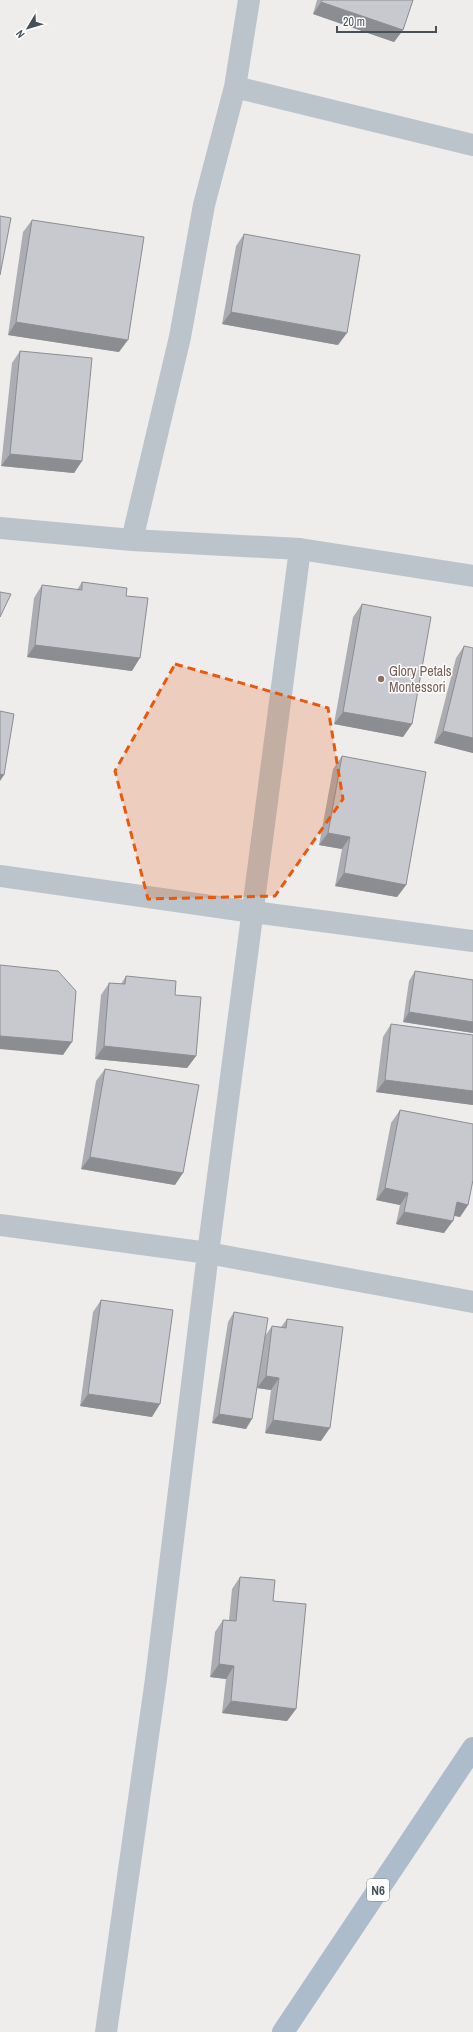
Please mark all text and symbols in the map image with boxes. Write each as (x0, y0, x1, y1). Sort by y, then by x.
north arrow (8, 8, 48, 48)
scale bar (337, 8, 436, 34)
text: 20 m (343, 14, 365, 30)
text: N (13, 27, 28, 41)
place label: Glory Petals Montessori (389, 662, 452, 696)
marker: Glory Petals Montessori (376, 674, 386, 684)
road number: N6 (367, 1879, 389, 1901)

